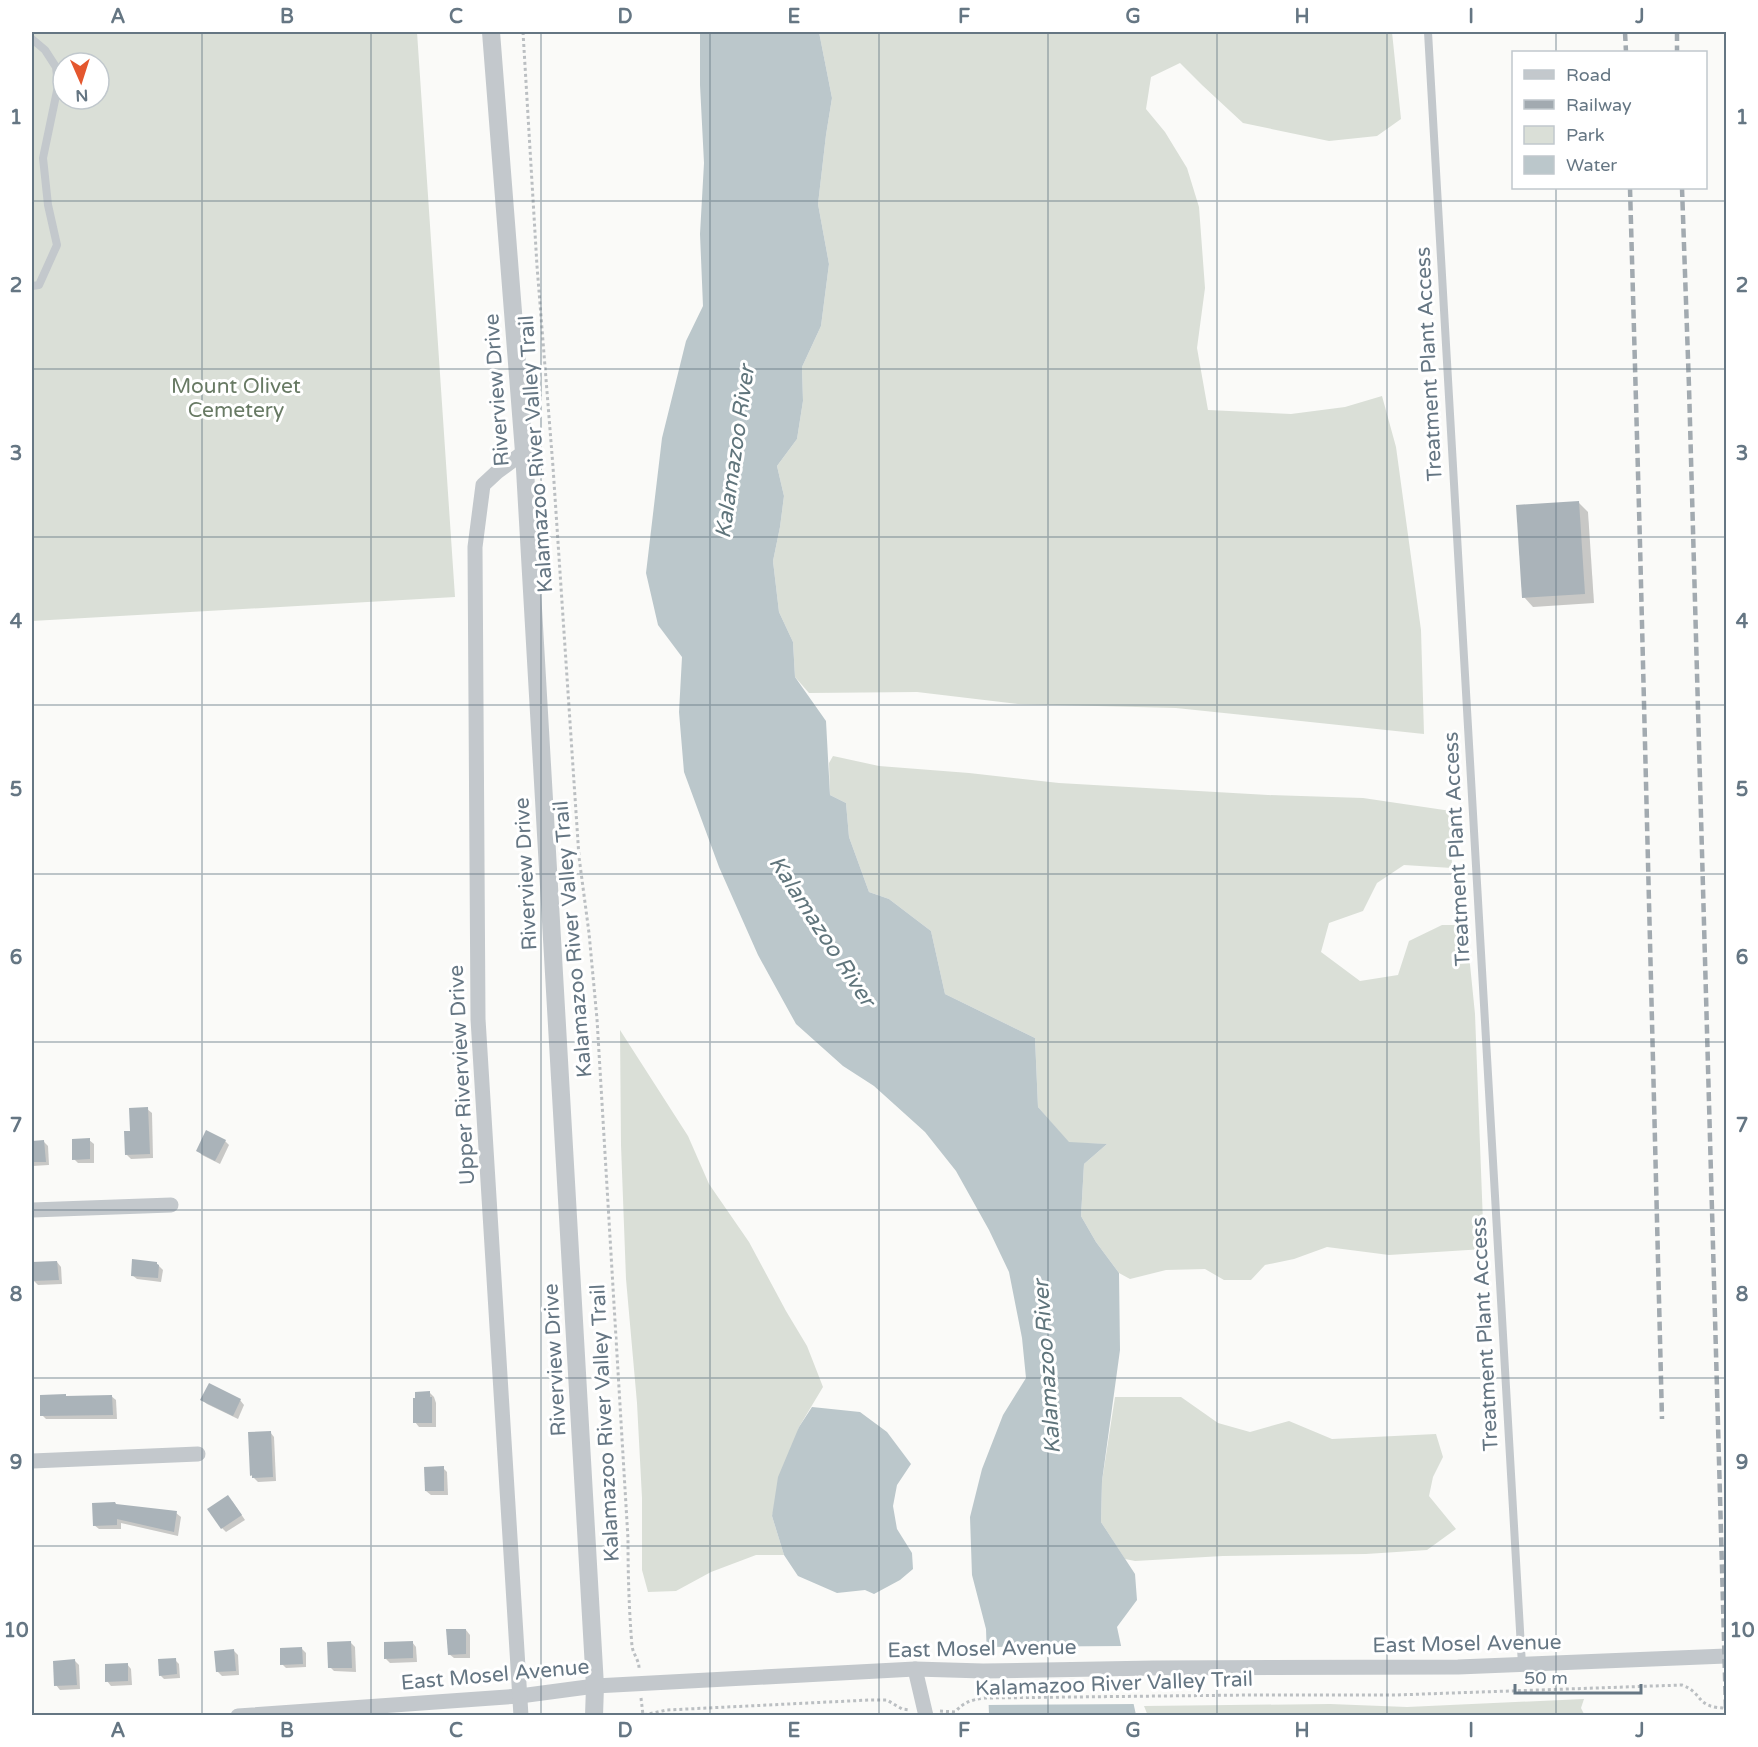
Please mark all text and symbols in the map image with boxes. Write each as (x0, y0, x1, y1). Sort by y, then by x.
text: A (111, 5, 126, 29)
text: B (280, 5, 294, 29)
text: C (449, 5, 463, 29)
text: D (617, 5, 633, 29)
text: E (788, 5, 801, 29)
text: F (958, 5, 970, 29)
text: G (1125, 5, 1141, 29)
text: H (1294, 5, 1310, 29)
text: I (1468, 5, 1474, 29)
text: J (1634, 5, 1645, 29)
north arrow (51, 51, 111, 111)
legend (1512, 51, 1707, 189)
text: Road (1566, 64, 1611, 86)
text: N (75, 85, 89, 105)
text: Railway (1566, 94, 1632, 116)
text: 1 (10, 106, 22, 130)
text: 1 (1736, 106, 1748, 130)
text: Park (1566, 124, 1605, 146)
text: Water (1566, 154, 1617, 176)
street label: Treatment Plant Access (1410, 246, 1448, 482)
text: 2 (10, 274, 22, 298)
text: 2 (1736, 274, 1748, 298)
street label: Riverview Drive (479, 313, 515, 467)
street label: Kalamazoo River Valley Trail (514, 314, 558, 594)
water label: Kalamazoo River (710, 361, 760, 540)
park label: Mount Olivet Cemetery (171, 374, 301, 423)
text: 3 (10, 442, 22, 466)
text: 3 (1736, 442, 1748, 466)
text: 4 (10, 610, 23, 634)
text: 4 (1736, 610, 1749, 634)
street label: Treatment Plant Access (1438, 731, 1476, 967)
text: 5 (10, 778, 22, 802)
text: 5 (1736, 778, 1748, 802)
street label: Riverview Drive (510, 797, 542, 951)
street label: Kalamazoo River Valley Trail (548, 799, 598, 1079)
water label: Kalamazoo River (764, 851, 882, 1013)
text: 6 (10, 946, 22, 970)
text: 6 (1736, 946, 1748, 970)
street label: Upper Riverview Drive (444, 964, 480, 1186)
text: 7 (10, 1114, 22, 1138)
text: 7 (1736, 1114, 1748, 1138)
street label: Treatment Plant Access (1466, 1216, 1504, 1452)
water label: Kalamazoo River (1028, 1277, 1066, 1455)
text: 8 (10, 1283, 22, 1307)
street label: Riverview Drive (539, 1283, 571, 1437)
text: 8 (1736, 1283, 1748, 1307)
street label: Kalamazoo River Valley Trail (585, 1284, 625, 1562)
text: 9 (10, 1451, 22, 1475)
text: 9 (1736, 1451, 1748, 1475)
text: 10 (3, 1619, 29, 1643)
text: 10 (1729, 1619, 1755, 1643)
street label: East Mosel Avenue (1372, 1630, 1562, 1658)
street label: East Mosel Avenue (887, 1635, 1077, 1663)
street label: East Mosel Avenue (400, 1654, 590, 1696)
scale bar (1515, 1657, 1641, 1695)
street label: Kalamazoo River Valley Trail (975, 1667, 1253, 1701)
text: 50 m (1524, 1667, 1568, 1689)
text: A (111, 1719, 126, 1743)
text: B (280, 1719, 294, 1743)
text: C (449, 1719, 463, 1743)
text: D (617, 1719, 633, 1743)
text: E (788, 1719, 801, 1743)
text: F (958, 1719, 970, 1743)
text: G (1125, 1719, 1141, 1743)
text: H (1294, 1719, 1310, 1743)
text: I (1468, 1719, 1474, 1743)
text: J (1634, 1719, 1645, 1743)

